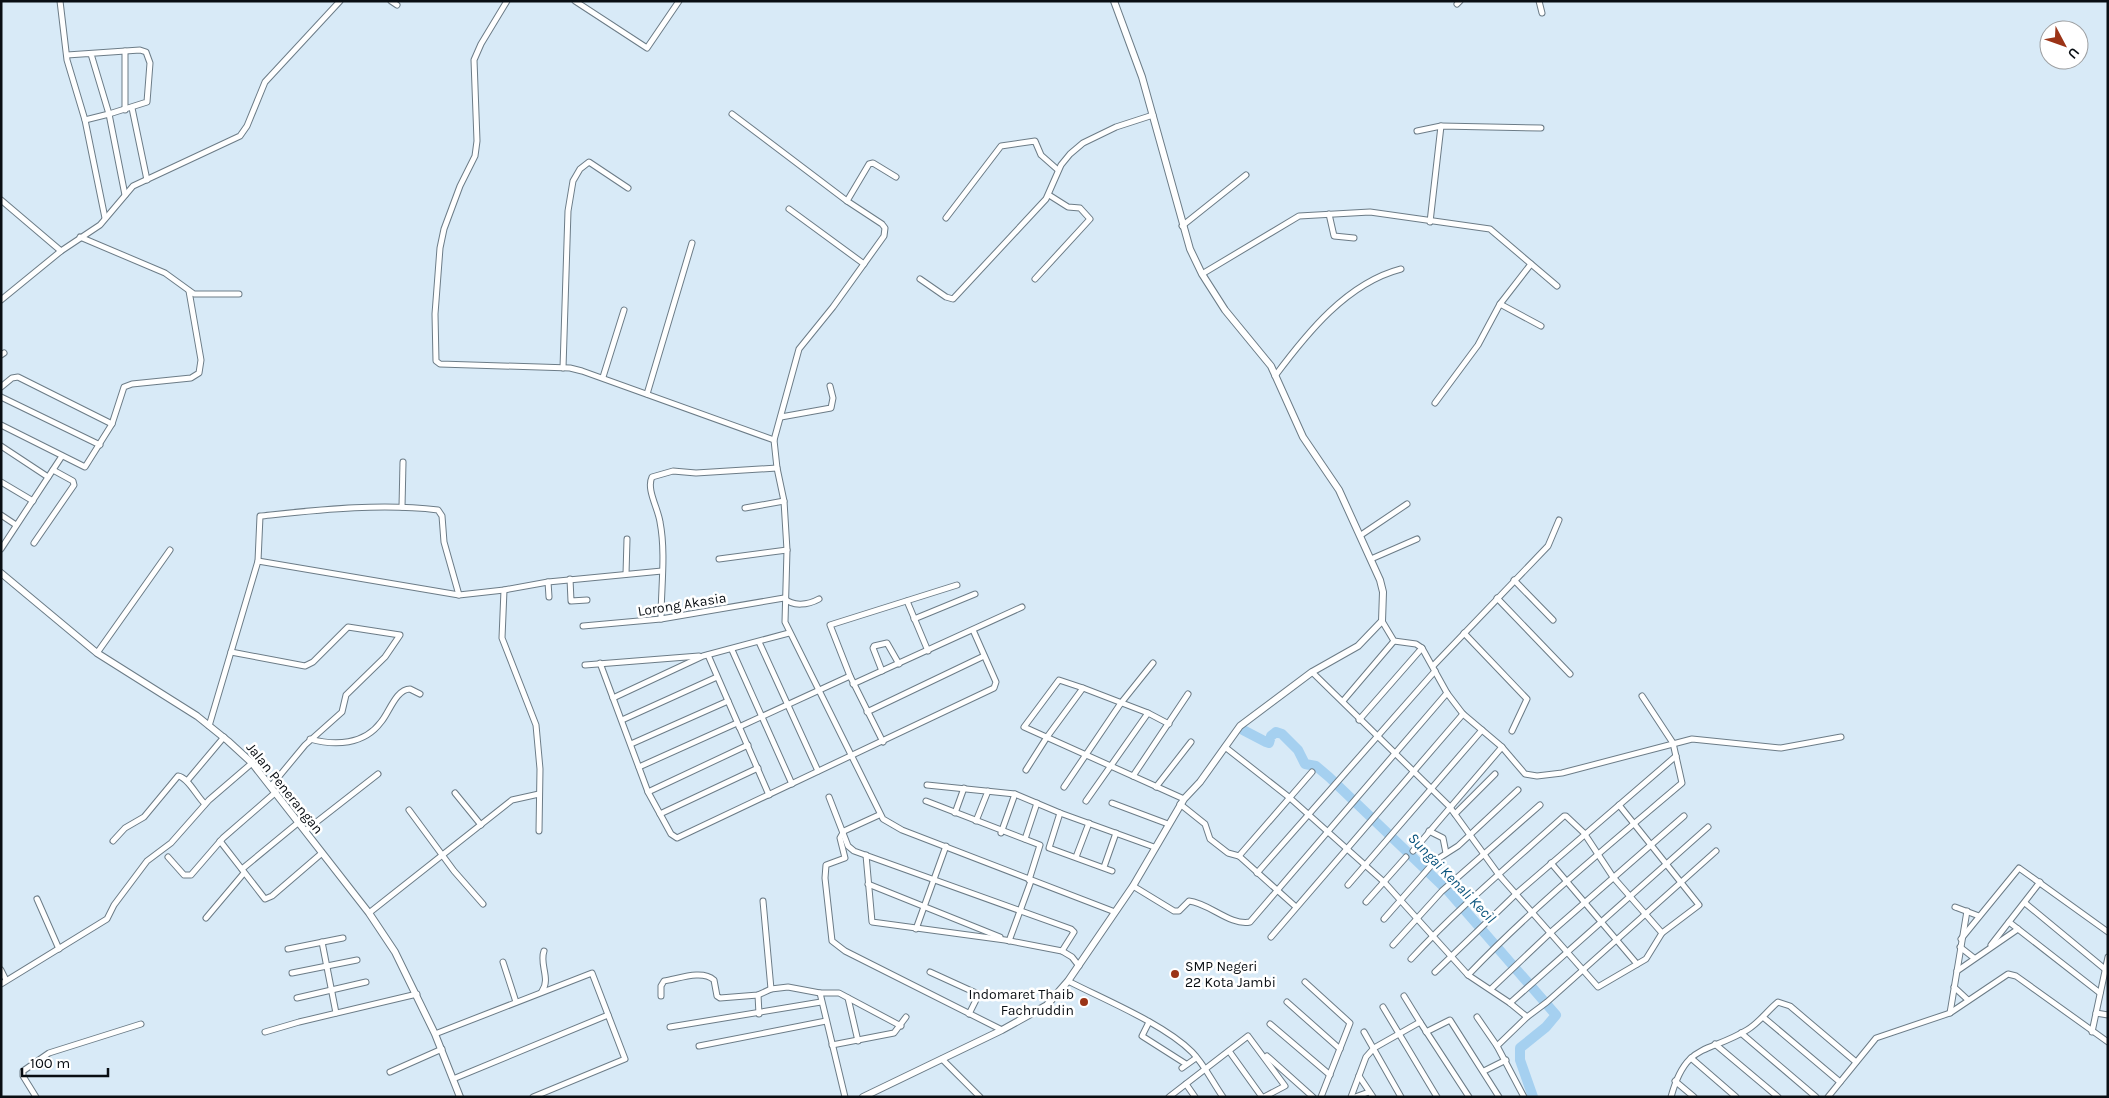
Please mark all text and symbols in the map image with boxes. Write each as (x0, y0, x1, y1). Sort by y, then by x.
north arrow (2039, 20, 2089, 70)
text: U (2064, 44, 2083, 62)
street label: Lorong Akasia (637, 589, 728, 620)
street label: Jalan Penerangan (243, 739, 327, 837)
water label: Sungai Kenali Kecil (1404, 829, 1500, 927)
place label: SMP Negeri 22 Kota Jambi (1185, 958, 1276, 991)
marker: SMP Negeri 22 Kota Jambi (1169, 968, 1181, 980)
place label: Indomaret Thaib Fachruddin (968, 986, 1074, 1019)
marker: Indomaret Thaib Fachruddin (1078, 996, 1090, 1008)
scale bar (22, 1046, 109, 1078)
text: 100 m (30, 1054, 70, 1072)

